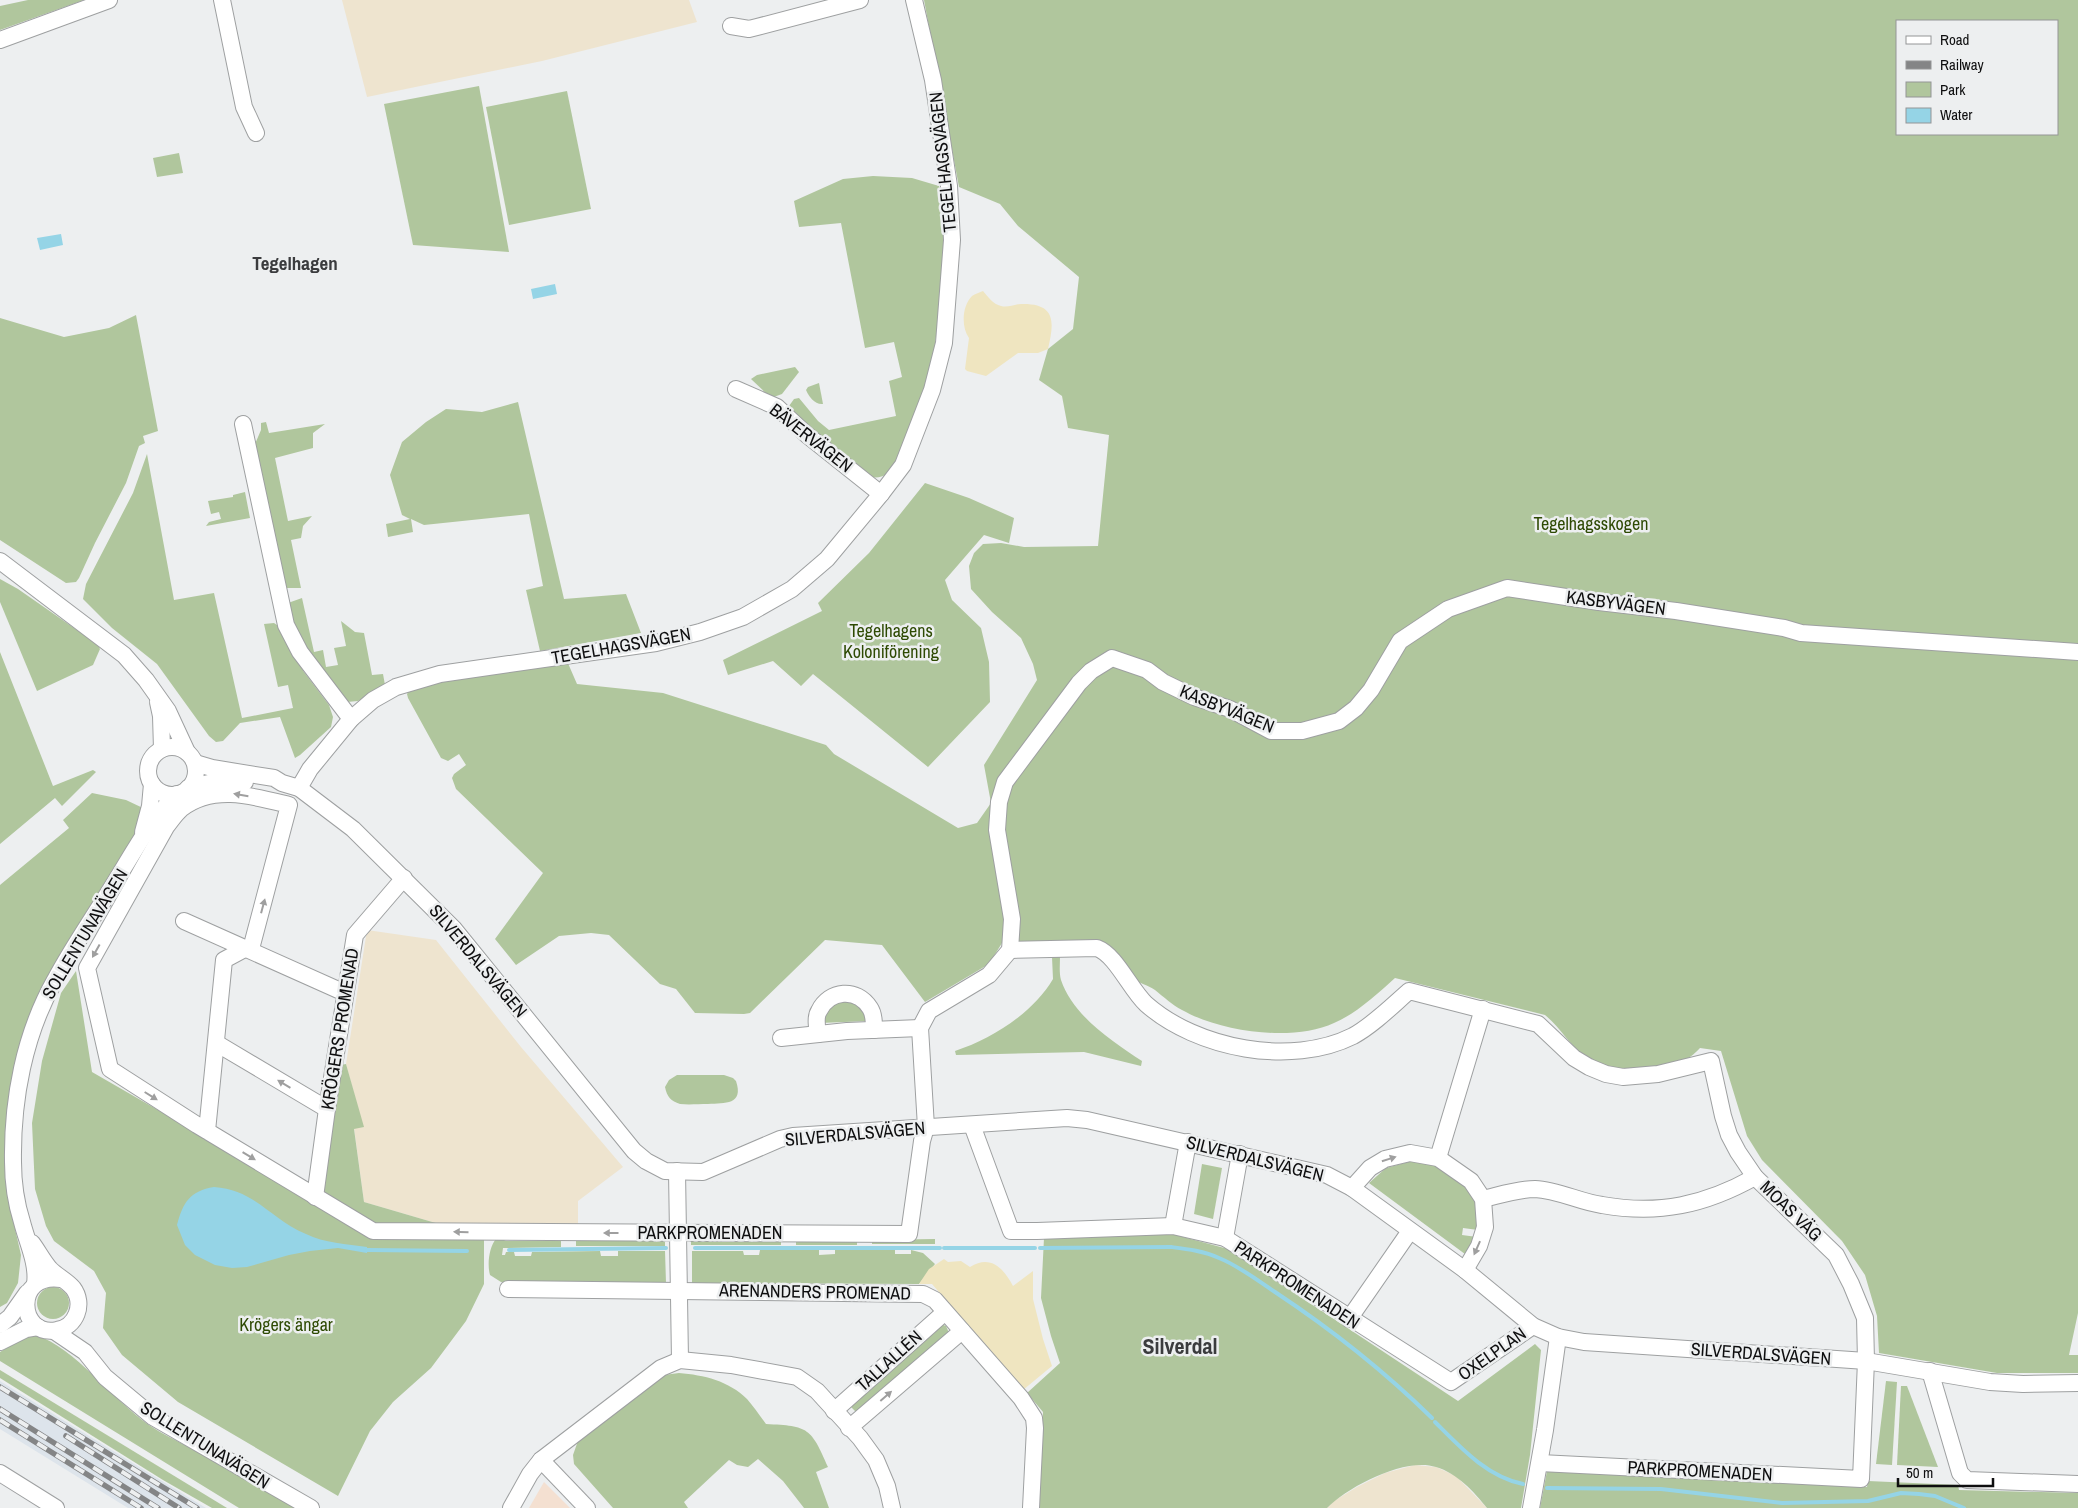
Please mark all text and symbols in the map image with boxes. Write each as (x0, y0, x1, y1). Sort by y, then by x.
legend (1896, 20, 2058, 135)
text: Road (1940, 29, 1969, 50)
text: Railway (1940, 54, 1985, 75)
text: Park (1940, 79, 1966, 100)
street label: TEGELHAGSVÄGEN (923, 91, 962, 233)
text: Water (1940, 104, 1972, 125)
district label: Tegelhagen (252, 250, 338, 276)
street label: BÄVERVÄGEN (764, 397, 858, 478)
park label: Tegelhagsskogen (1534, 511, 1648, 536)
street label: KASBYVÄGEN (1565, 584, 1667, 621)
park label: Tegelhagens Koloniförening (843, 618, 940, 664)
street label: TEGELHAGSVÄGEN (549, 621, 692, 670)
street label: KASBYVÄGEN (1176, 678, 1278, 739)
one-way arrow (233, 790, 249, 798)
street label: SOLLENTUNAVÄGEN (36, 864, 133, 1004)
one-way arrow (259, 898, 267, 913)
street label: SILVERDALSVÄGEN (424, 899, 533, 1023)
one-way arrow (92, 944, 100, 959)
street label: KRÖGERS PROMENAD (314, 946, 365, 1111)
one-way arrow (278, 1080, 291, 1089)
one-way arrow (144, 1091, 157, 1100)
street label: SILVERDALSVÄGEN (784, 1115, 926, 1152)
street label: SILVERDALSVÄGEN (1184, 1129, 1326, 1188)
one-way arrow (242, 1152, 255, 1161)
one-way arrow (1382, 1154, 1397, 1162)
street label: MOAS VÄG (1755, 1175, 1828, 1247)
street label: PARKPROMENADEN (638, 1220, 782, 1245)
one-way arrow (453, 1228, 469, 1236)
one-way arrow (603, 1229, 619, 1237)
street label: PARKPROMENADEN (1230, 1235, 1365, 1335)
one-way arrow (1473, 1241, 1481, 1255)
street label: ARENANDERS PROMENAD (718, 1277, 911, 1306)
park label: Krögers ängar (239, 1312, 333, 1337)
street label: OXELPLAN (1453, 1321, 1531, 1386)
street label: TALLALLÉN (850, 1324, 927, 1397)
district label: Silverdal (1142, 1331, 1218, 1361)
street label: SILVERDALSVÄGEN (1690, 1336, 1832, 1371)
one-way arrow (880, 1390, 893, 1401)
street label: SOLLENTUNAVÄGEN (136, 1395, 275, 1494)
street label: PARKPROMENADEN (1627, 1454, 1773, 1487)
scale bar (1898, 1456, 1993, 1488)
text: 50 m (1906, 1462, 1933, 1483)

